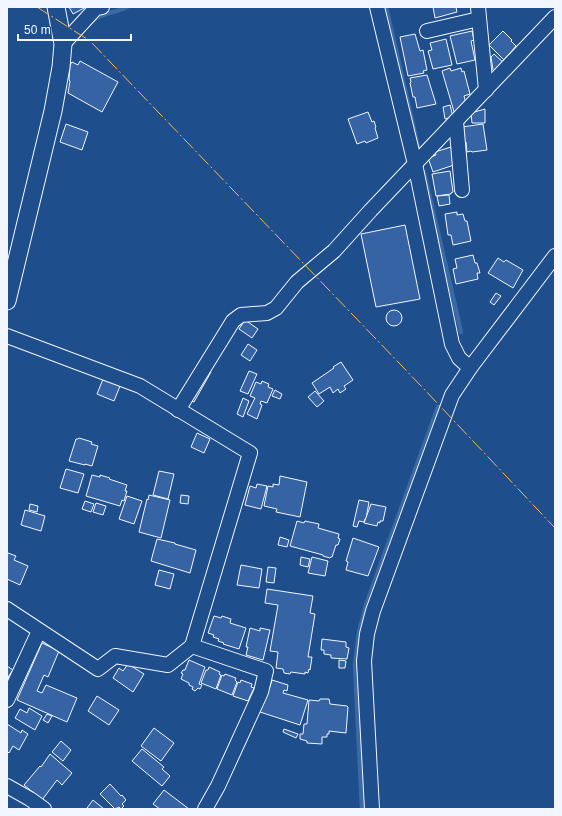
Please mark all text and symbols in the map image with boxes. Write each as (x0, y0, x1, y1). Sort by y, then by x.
scale bar (18, 16, 131, 42)
text: 50 m (24, 23, 51, 37)

